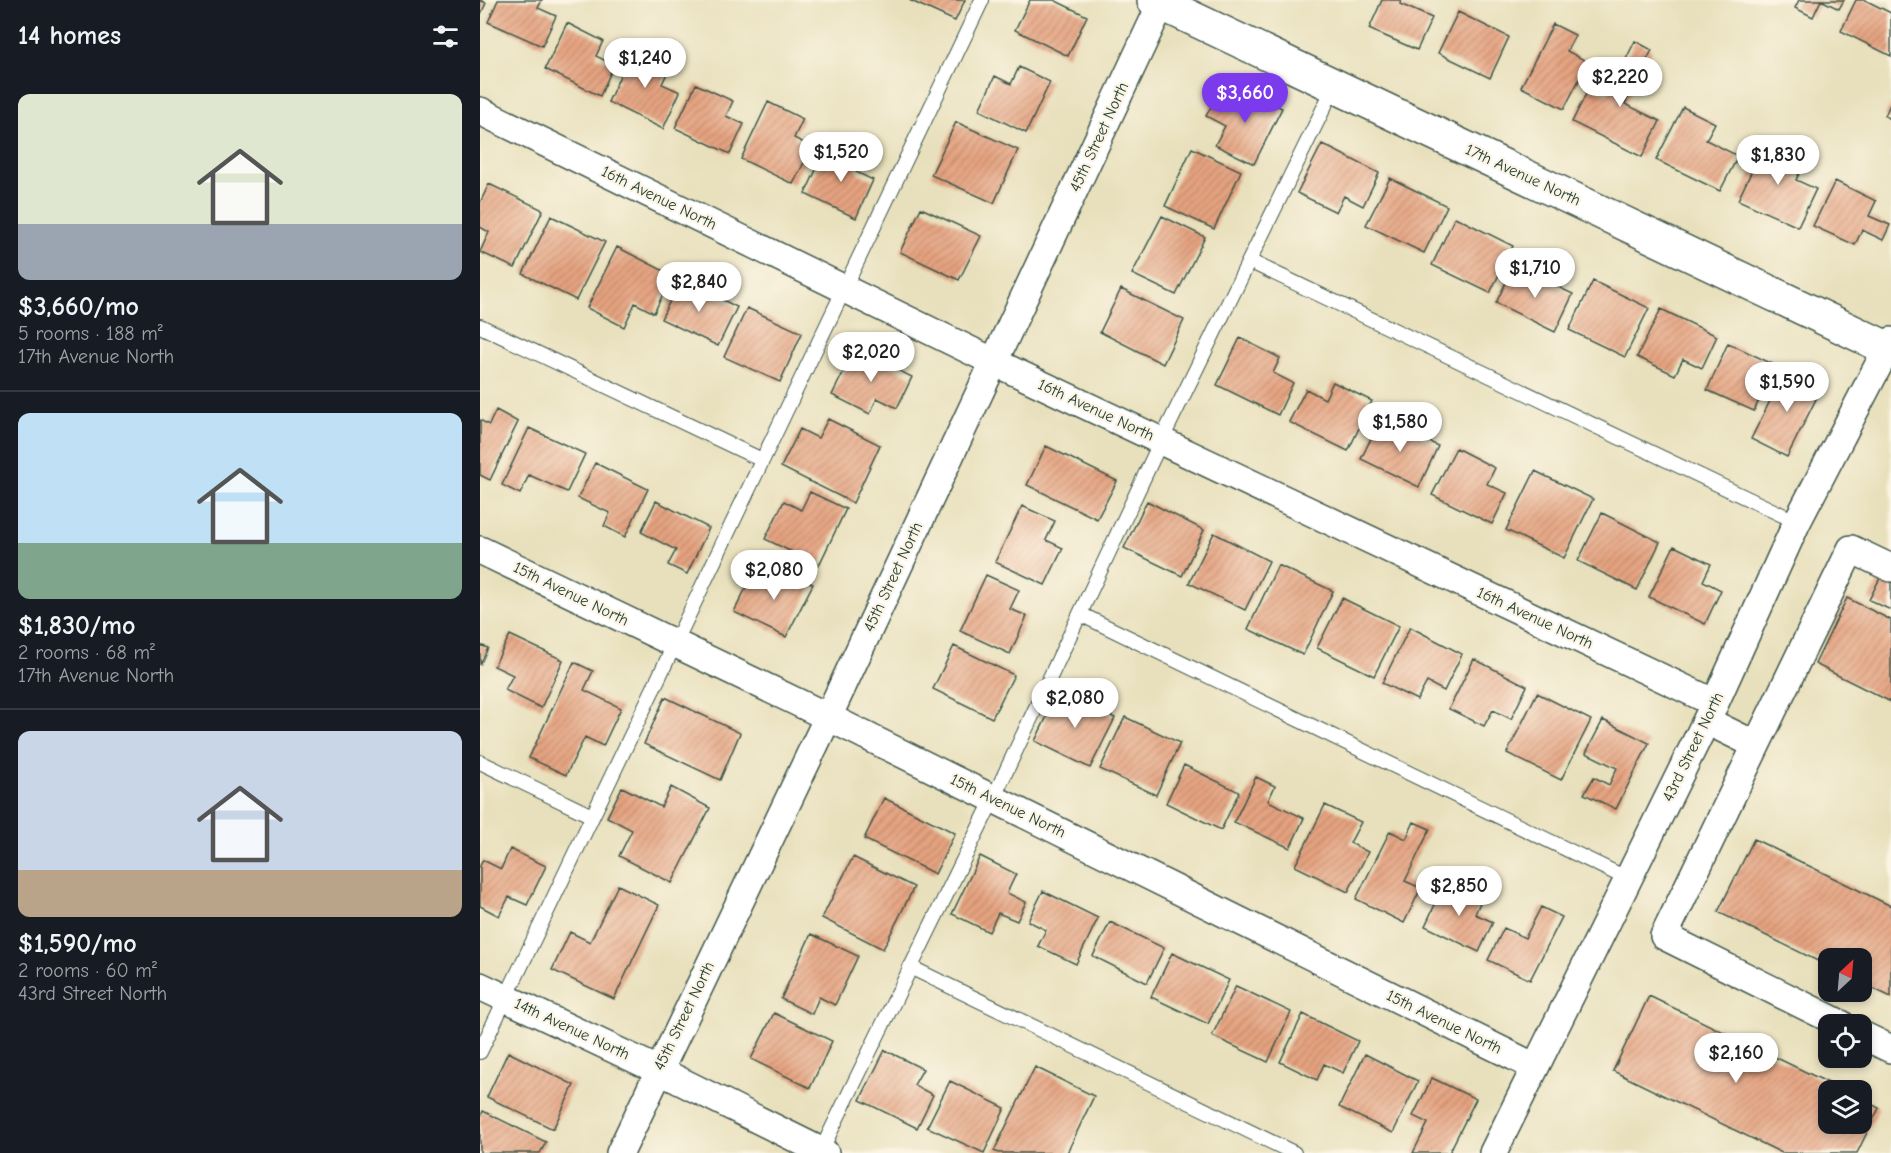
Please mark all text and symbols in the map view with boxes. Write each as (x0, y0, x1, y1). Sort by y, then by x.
icon: filters (429, 20, 462, 53)
text: 14 homes (18, 21, 121, 51)
pin: $1,240 (596, 38, 694, 89)
text: $1,240 (618, 46, 672, 69)
pin: $2,220 (1571, 57, 1669, 108)
text: $2,220 (1591, 65, 1649, 88)
pin: $3,660 (1196, 73, 1294, 124)
street label: 45th Street North (1066, 79, 1132, 195)
text: $3,660 (1216, 81, 1274, 104)
pin: $1,520 (792, 132, 890, 183)
icon: home (186, 133, 294, 241)
pin: $1,830 (1729, 135, 1827, 186)
text: $1,520 (813, 140, 869, 163)
street label: 17th Avenue North (1463, 140, 1583, 210)
text: $1,830 (1750, 143, 1806, 166)
street label: 16th Avenue North (598, 162, 720, 234)
pin: $1,710 (1486, 248, 1584, 299)
text: $1,710 (1509, 256, 1561, 279)
pin: $2,840 (650, 262, 748, 313)
text: $2,840 (671, 270, 727, 293)
text: $3,660/mo (18, 292, 139, 322)
text: 5 rooms · 188 m² (18, 322, 163, 345)
pin: $2,020 (822, 332, 920, 383)
text: $2,020 (842, 340, 900, 363)
text: 17th Avenue North (18, 345, 174, 368)
pin: $1,590 (1738, 362, 1836, 413)
text: $1,590 (1759, 370, 1815, 393)
street label: 16th Avenue North (1035, 375, 1157, 445)
pin: $1,580 (1351, 402, 1449, 453)
text: $1,580 (1372, 410, 1428, 433)
icon: home (186, 452, 294, 560)
street label: 45th Street North (860, 519, 926, 635)
pin: $2,080 (725, 550, 823, 601)
street label: 15th Avenue North (510, 558, 632, 630)
text: $2,080 (745, 558, 803, 581)
street label: 16th Avenue North (1474, 583, 1596, 653)
text: $1,830/mo (18, 611, 135, 641)
text: 2 rooms · 68 m² (18, 641, 155, 664)
text: 17th Avenue North (18, 664, 174, 687)
pin: $2,080 (1026, 678, 1124, 729)
text: $2,080 (1046, 686, 1104, 709)
street label: 43rd Street North (1659, 689, 1727, 805)
icon: home (186, 770, 294, 878)
street label: 15th Avenue North (947, 770, 1069, 842)
pin: $2,850 (1410, 866, 1508, 917)
text: $2,850 (1430, 874, 1488, 897)
text: $1,590/mo (18, 929, 137, 959)
north arrow (1818, 948, 1872, 1002)
map controls (1818, 948, 1872, 1134)
text: 2 rooms · 60 m² (18, 959, 157, 982)
street label: 45th Street North (650, 959, 718, 1073)
text: 43rd Street North (18, 982, 167, 1005)
street label: 15th Avenue North (1383, 986, 1505, 1058)
street label: 14th Avenue North (512, 994, 632, 1064)
button: locate (1818, 1014, 1872, 1068)
pin: $2,160 (1687, 1033, 1785, 1084)
text: $2,160 (1708, 1041, 1764, 1064)
button: layers (1818, 1080, 1872, 1134)

